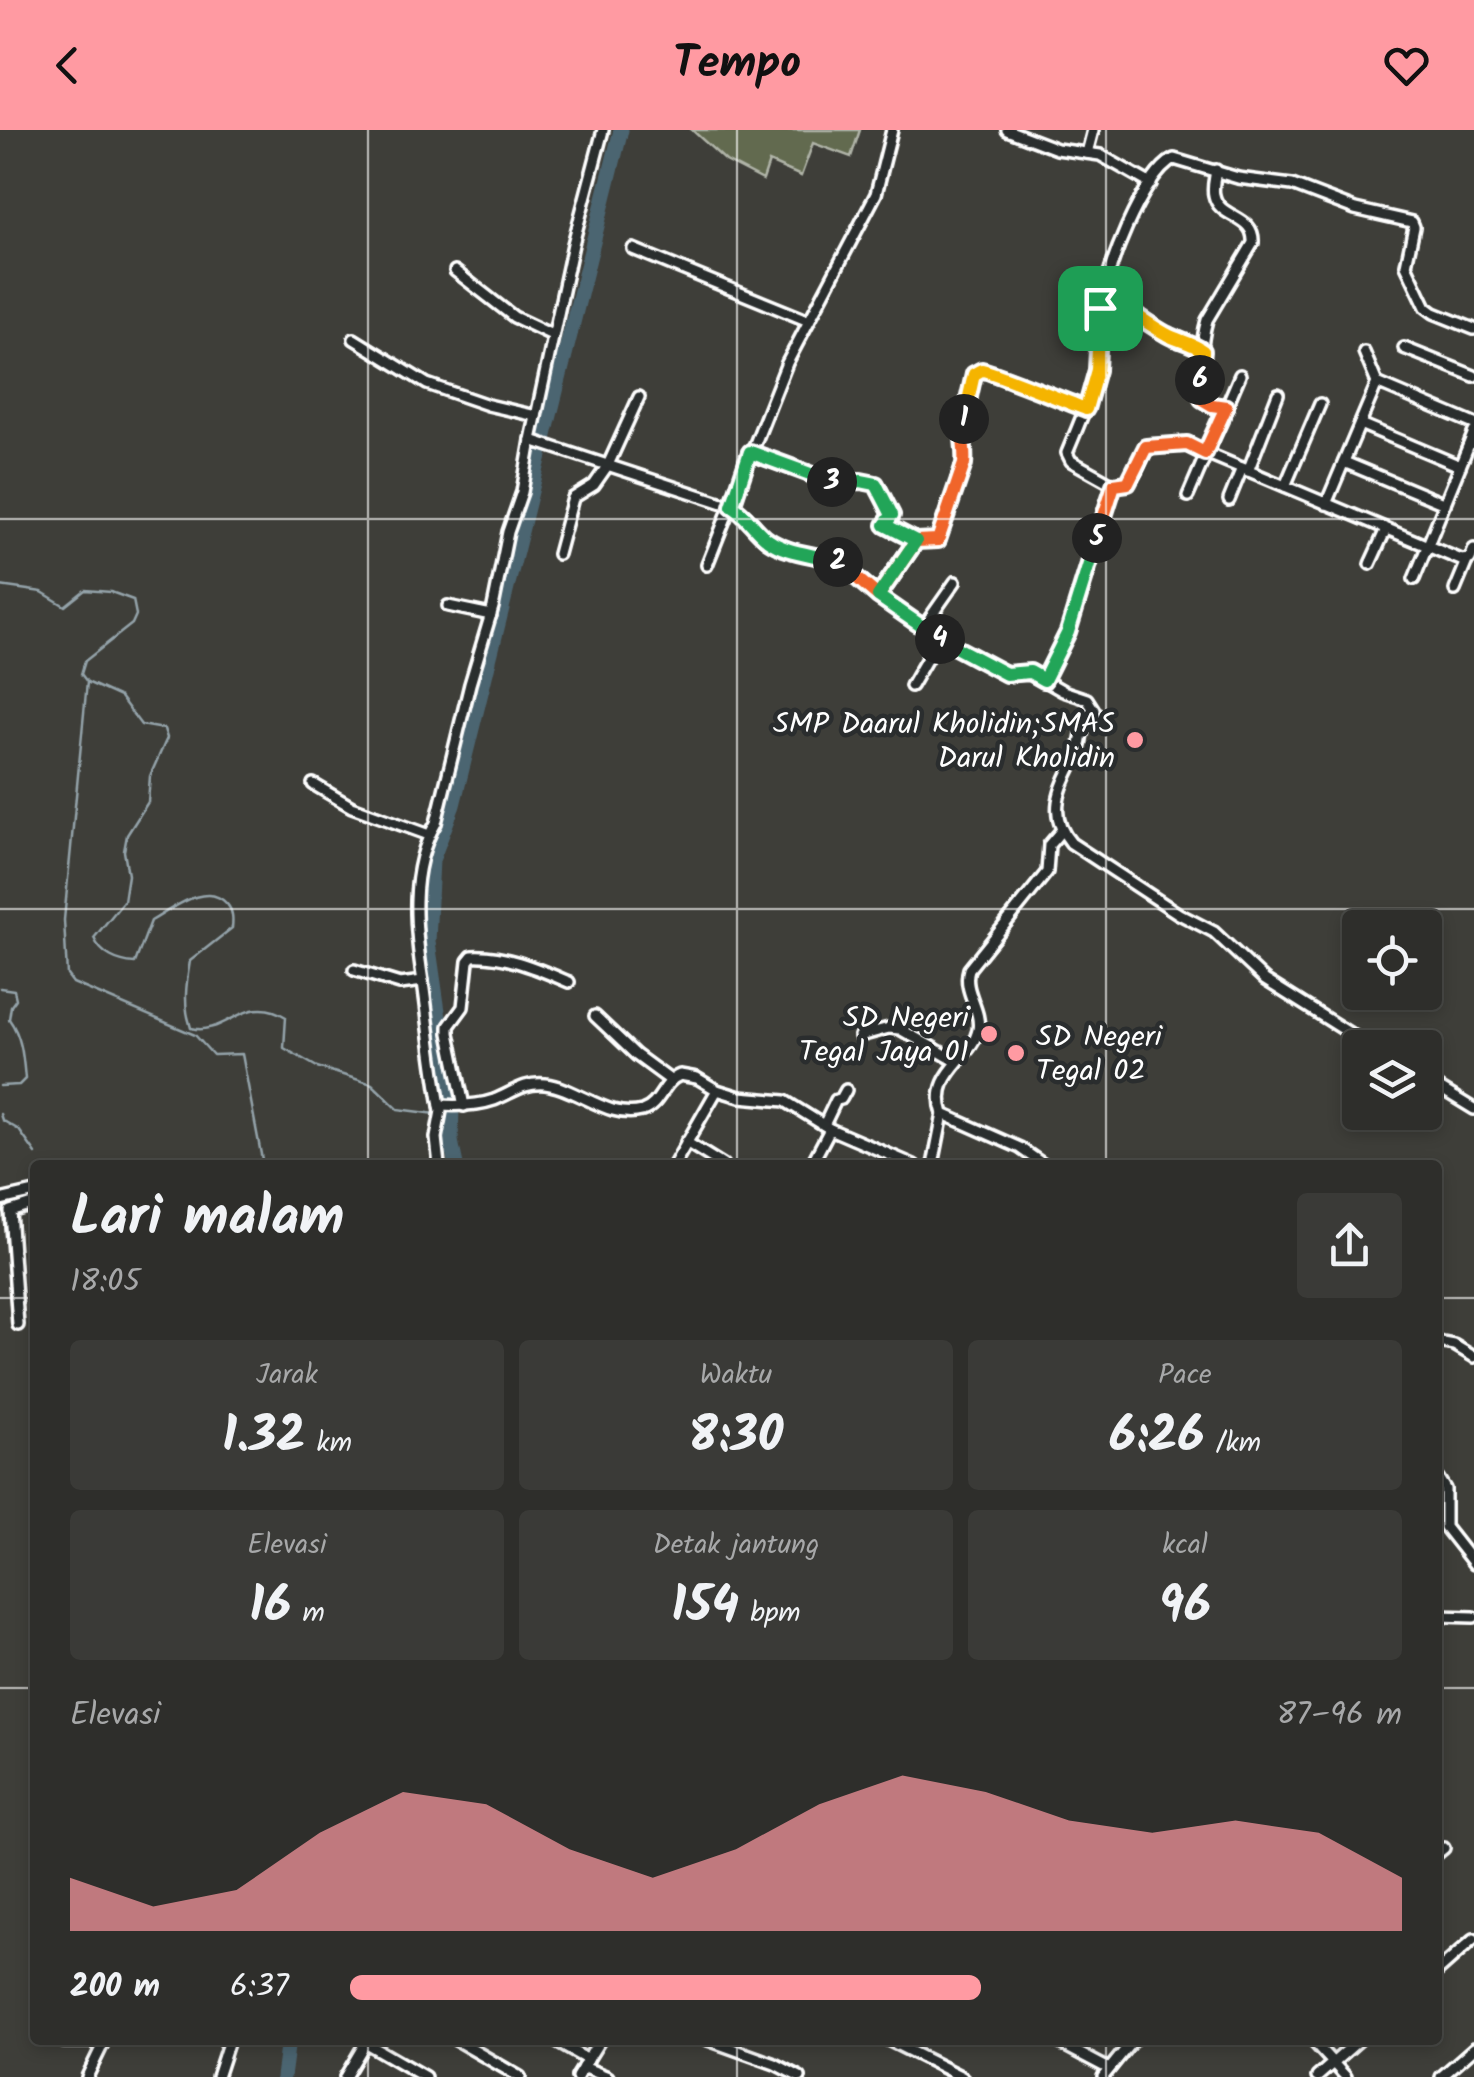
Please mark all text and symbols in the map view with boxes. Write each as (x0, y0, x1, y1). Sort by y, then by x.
text: Tempo (673, 29, 801, 101)
icon: back (40, 38, 95, 93)
icon: heart (1379, 38, 1434, 93)
pin (1058, 266, 1143, 351)
icon: arrive (1073, 281, 1128, 336)
pin: 6 (1175, 355, 1225, 405)
text: 6 (1192, 357, 1208, 402)
pin: 1 (939, 394, 989, 444)
text: 1 (960, 396, 968, 441)
pin: 3 (807, 457, 857, 507)
text: 3 (824, 459, 840, 504)
pin: 5 (1072, 513, 1122, 563)
text: 5 (1090, 515, 1104, 560)
pin: 2 (813, 537, 863, 587)
text: 2 (830, 539, 846, 584)
pin: 4 (915, 614, 965, 664)
text: 4 (932, 616, 948, 661)
place label: SMP Daarul Kholidin;SMAS Darul Kholidin (773, 701, 1115, 783)
marker: SMP Daarul Kholidin;SMAS Darul Kholidin (1124, 729, 1146, 751)
map controls (1342, 910, 1442, 1130)
button: locate (1342, 910, 1442, 1010)
place label: SD Negeri Tegal Jaya 01 (799, 995, 971, 1077)
place label: SD Negeri Tegal 02 (1036, 1014, 1164, 1096)
marker: SD Negeri Tegal Jaya 01 (978, 1023, 1000, 1045)
button: layers (1342, 1030, 1442, 1130)
marker: SD Negeri Tegal 02 (1005, 1042, 1027, 1064)
text: Lari malam (70, 1176, 344, 1263)
button: share (1297, 1193, 1402, 1298)
text: 18:05 (70, 1257, 140, 1308)
text: Jarak (256, 1353, 318, 1398)
text: Waktu (700, 1353, 772, 1398)
text: Pace (1158, 1353, 1212, 1398)
text: 1.32 (222, 1398, 305, 1478)
text: 8:30 (689, 1398, 783, 1478)
text: 6:26 (1109, 1398, 1205, 1478)
text: km (305, 1421, 352, 1466)
text: /km (1205, 1421, 1261, 1466)
text: Elevasi (247, 1523, 327, 1568)
text: Detak jantung (653, 1523, 819, 1568)
text: kcal (1162, 1523, 1208, 1568)
text: 16 (249, 1568, 291, 1648)
text: 154 (671, 1568, 739, 1648)
text: 96 (1159, 1568, 1211, 1648)
text: m (291, 1591, 325, 1636)
text: bpm (739, 1591, 801, 1636)
text: Elevasi (70, 1690, 161, 1741)
text: 87–96 m (1277, 1690, 1402, 1741)
text: 200 m (70, 1962, 160, 2013)
text: 6:37 (230, 1962, 289, 2013)

